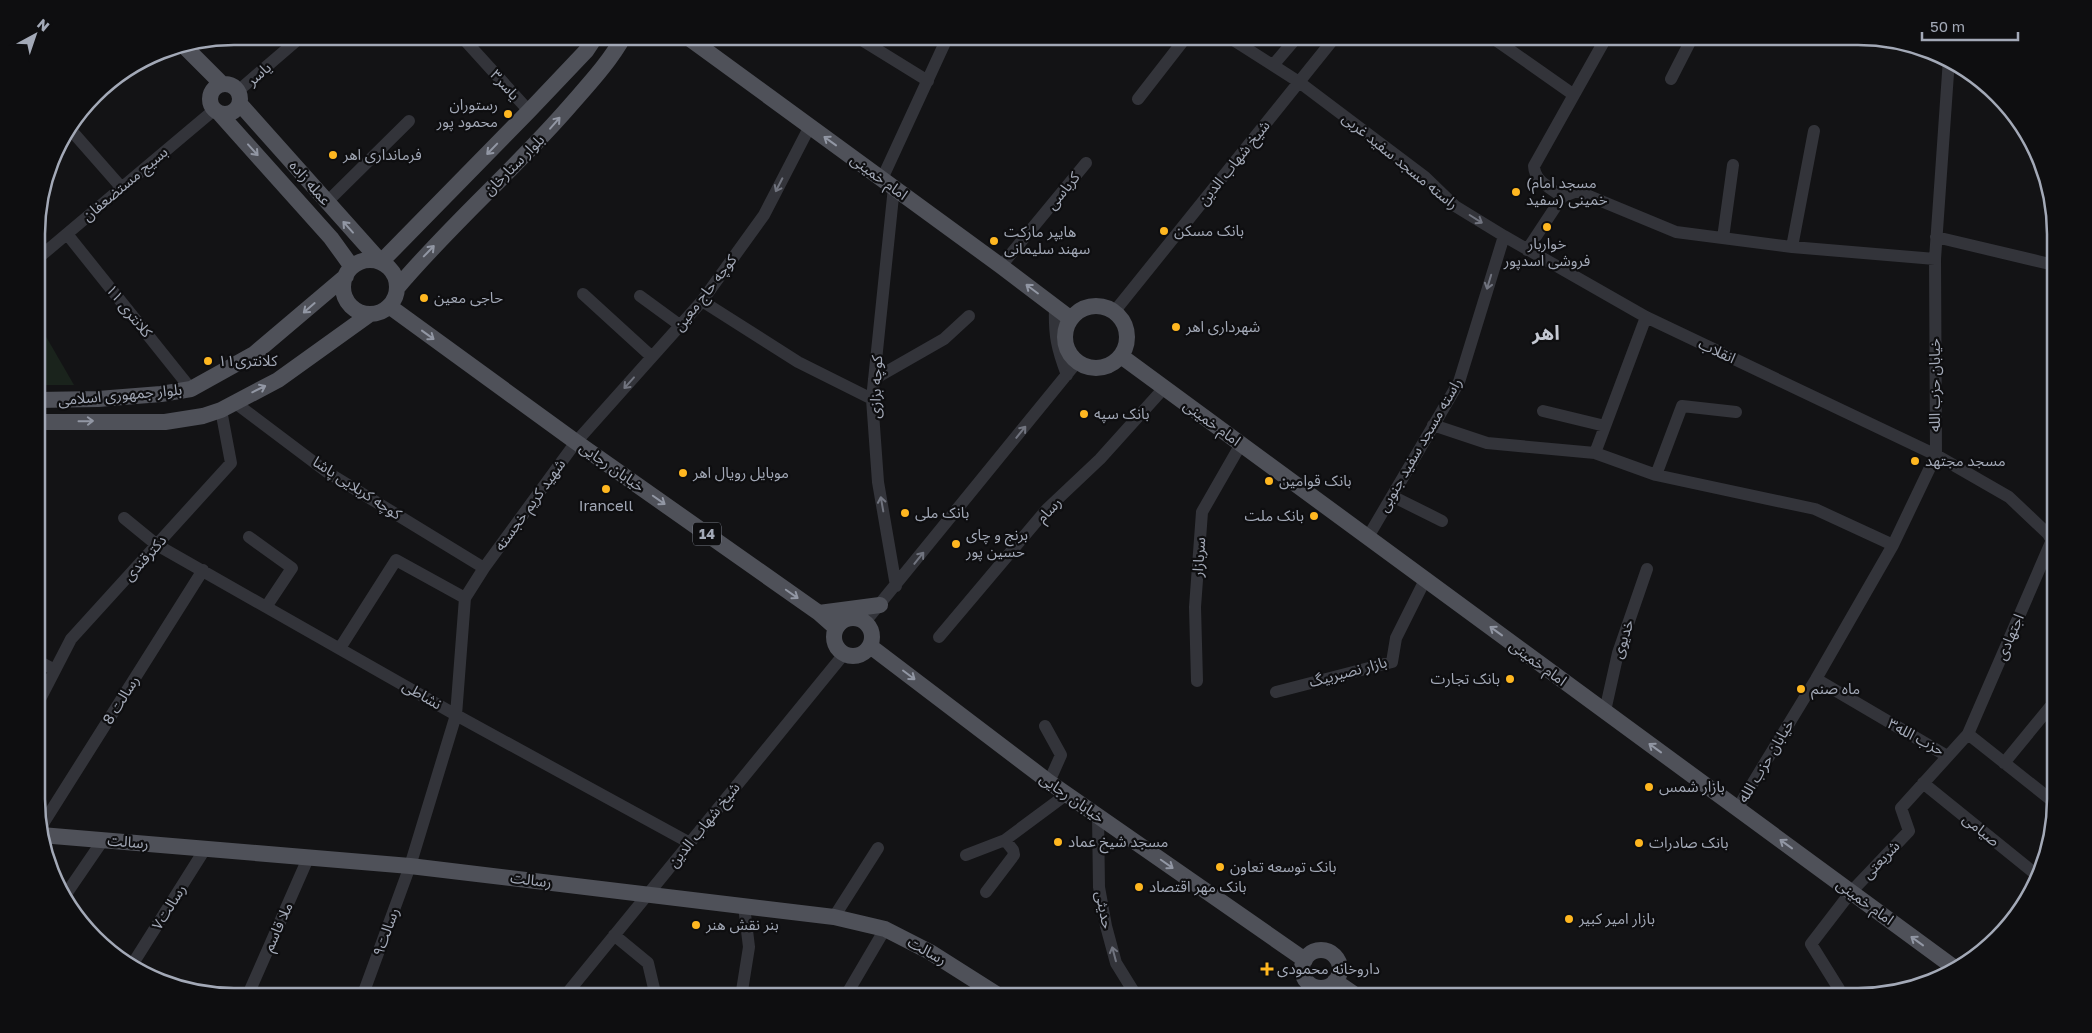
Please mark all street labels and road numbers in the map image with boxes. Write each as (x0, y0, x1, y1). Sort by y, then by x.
street label: یاسر (242, 58, 275, 90)
street label: یاسر۳ (487, 65, 524, 104)
street label: راسته مسجد سفید غربی (1339, 108, 1462, 213)
street label: شیخ شهاب الدین (1193, 116, 1276, 211)
street label: بلوار ستارخان (479, 130, 548, 199)
street label: بسیج مستضعفان (78, 142, 173, 227)
street label: امام خمینی (846, 149, 912, 205)
street label: عمله زاده (286, 156, 335, 210)
street label: کرباسی (1042, 167, 1084, 213)
street label: کوچه حاج معین (669, 250, 743, 337)
street label: کلانتری ۱۱ (102, 280, 157, 342)
street label: انقلاب (1696, 334, 1739, 367)
street label: خیابان حزب الله (1925, 338, 1944, 432)
street label: کوچه بزازی (865, 354, 887, 419)
street label: راسته مسجد سفید جنوبی (1373, 374, 1466, 515)
street label: بلوار جمهوری اسلامی (57, 380, 183, 409)
street label: امام خمینی (1179, 395, 1245, 451)
street label: خیابان رجایی (576, 437, 649, 496)
street label: کوچه کربلایی پاشا (309, 452, 406, 525)
street label: شهید کریم خجسته (490, 455, 571, 556)
street label: رسام (1032, 493, 1067, 528)
road number: 14 (693, 522, 721, 546)
street label: دکترقندی (119, 531, 170, 585)
street label: سربازار (1188, 536, 1209, 579)
street label: اجتهادی (1991, 611, 2028, 663)
street label: خدیوی (1607, 617, 1638, 661)
street label: امام خمینی (1505, 635, 1571, 691)
street label: بازار نصیربیگ (1307, 652, 1389, 691)
street label: رسالت 8 (98, 672, 143, 728)
street label: نشاطی (399, 676, 445, 713)
street label: حزب الله۳ (1885, 714, 1948, 759)
street label: خیابان حزب الله (1733, 715, 1798, 806)
street label: خیابان رجایی (1036, 768, 1109, 827)
street label: شیخ شهاب الدین (663, 778, 746, 873)
street label: صیامی (1959, 809, 2004, 850)
street label: رسالت (107, 830, 150, 853)
street label: شریعتی (1858, 836, 1904, 883)
street label: رسالت (509, 868, 553, 891)
street label: امام خمینی (1832, 874, 1898, 930)
street label: رسالت۷ (147, 880, 190, 933)
street label: حدیثی (1092, 889, 1117, 930)
street label: ملا قاسم (258, 899, 299, 955)
street label: رسالت۹ (368, 905, 403, 959)
street label: رسالت (904, 932, 950, 969)

